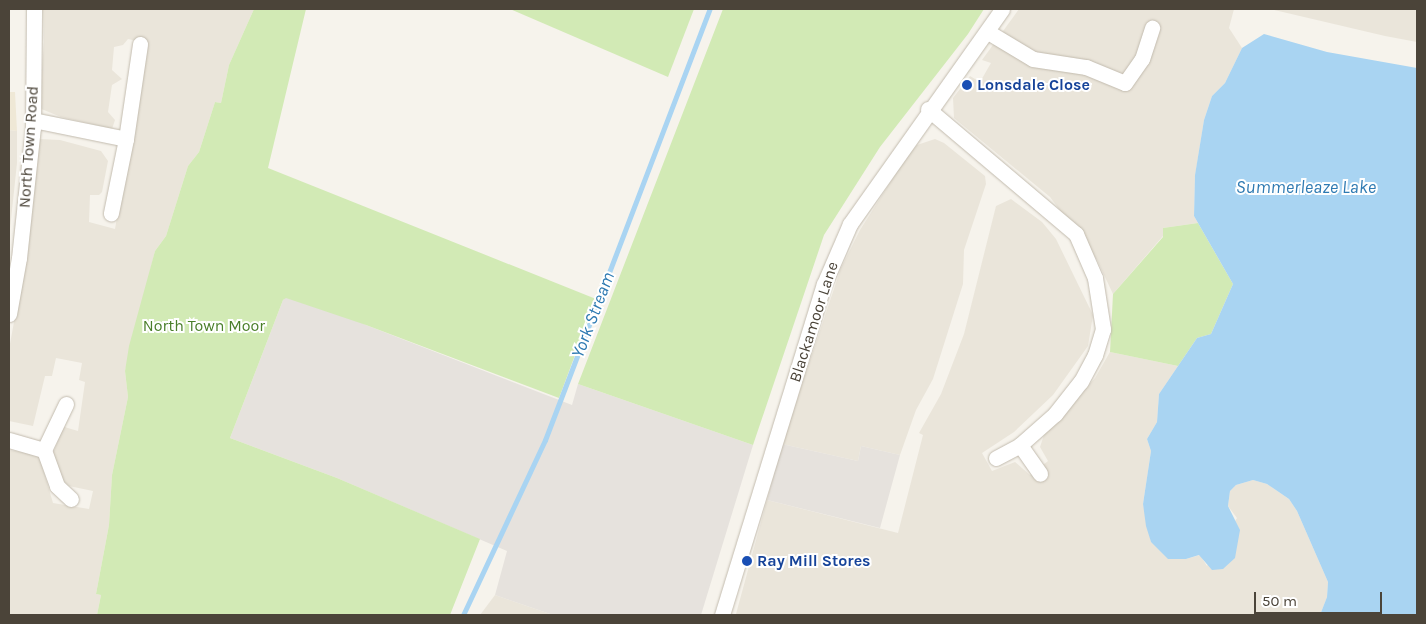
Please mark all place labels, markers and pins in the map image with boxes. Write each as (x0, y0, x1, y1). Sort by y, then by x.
place label: Lonsdale Close (977, 75, 1090, 95)
marker: Lonsdale Close (961, 79, 973, 91)
place label: Ray Mill Stores (757, 551, 871, 571)
marker: Ray Mill Stores (741, 555, 753, 567)

